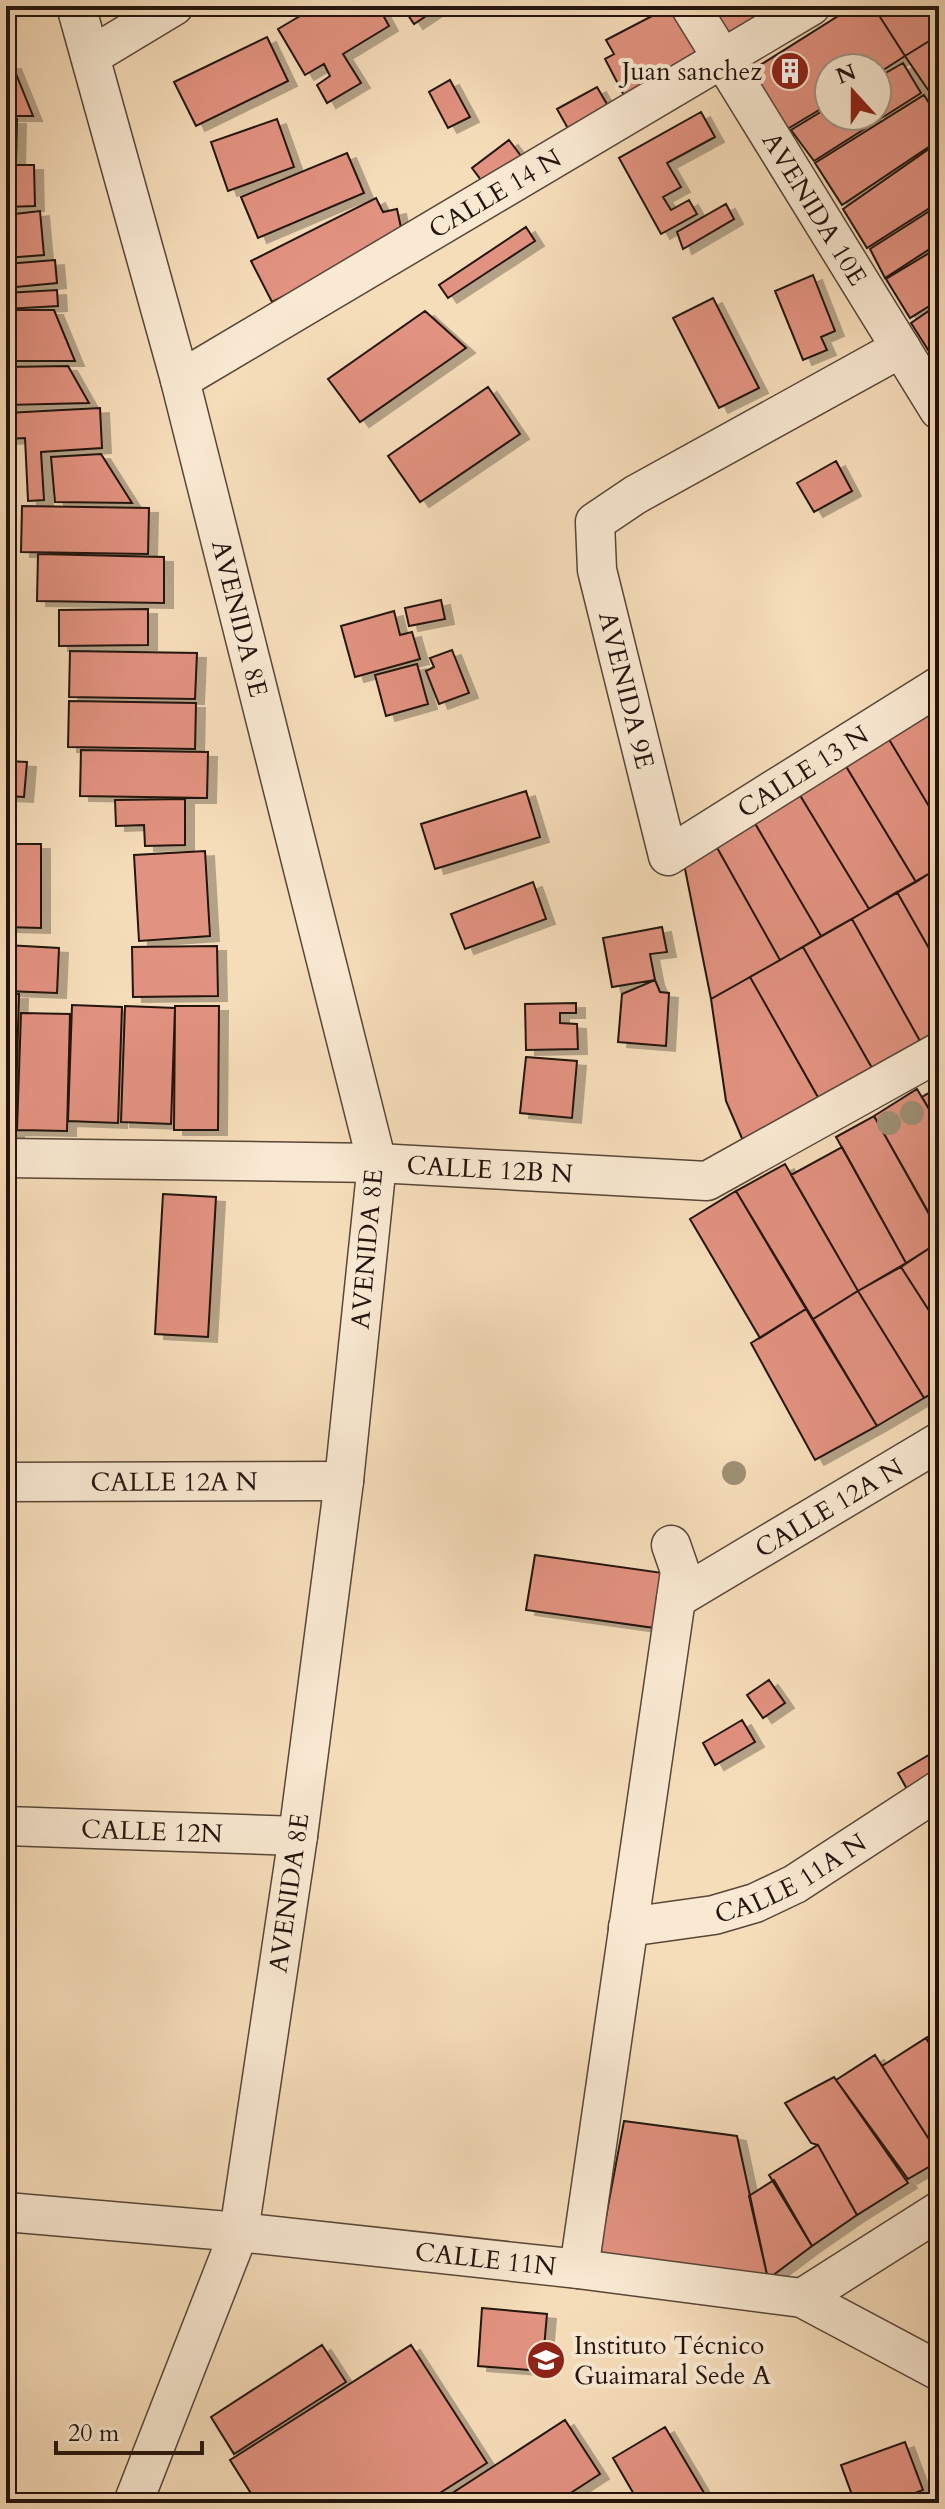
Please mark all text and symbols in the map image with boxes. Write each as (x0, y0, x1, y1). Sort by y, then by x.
building icon: Juan sanchez (769, 50, 811, 92)
north arrow (813, 52, 893, 132)
place label: Juan sanchez (618, 54, 762, 89)
text: N (832, 57, 860, 92)
street label: AVENIDA 10E (754, 125, 875, 292)
street label: CALLE 14 N (422, 140, 568, 246)
street label: AVENIDA 8E (203, 536, 277, 701)
street label: AVENIDA 9E (590, 608, 663, 772)
street label: CALLE 13 N (730, 717, 875, 826)
street label: CALLE 12B N (406, 1147, 574, 1191)
street label: AVENIDA 8E (343, 1167, 391, 1331)
street label: CALLE 12A N (748, 1450, 910, 1566)
street label: CALLE 12A N (90, 1464, 258, 1499)
street label: CALLE 12N (80, 1811, 223, 1851)
street label: AVENIDA 8E (260, 1811, 318, 1975)
street label: CALLE 11A N (711, 1825, 873, 1931)
street label: CALLE 11N (413, 2234, 558, 2284)
place label: Instituto Técnico Guaimaral Sede A (574, 2328, 771, 2393)
school or university icon: Instituto Técnico Guaimaral Sede A (525, 2339, 567, 2381)
scale bar (56, 2405, 202, 2455)
text: 20 m (68, 2417, 120, 2450)

